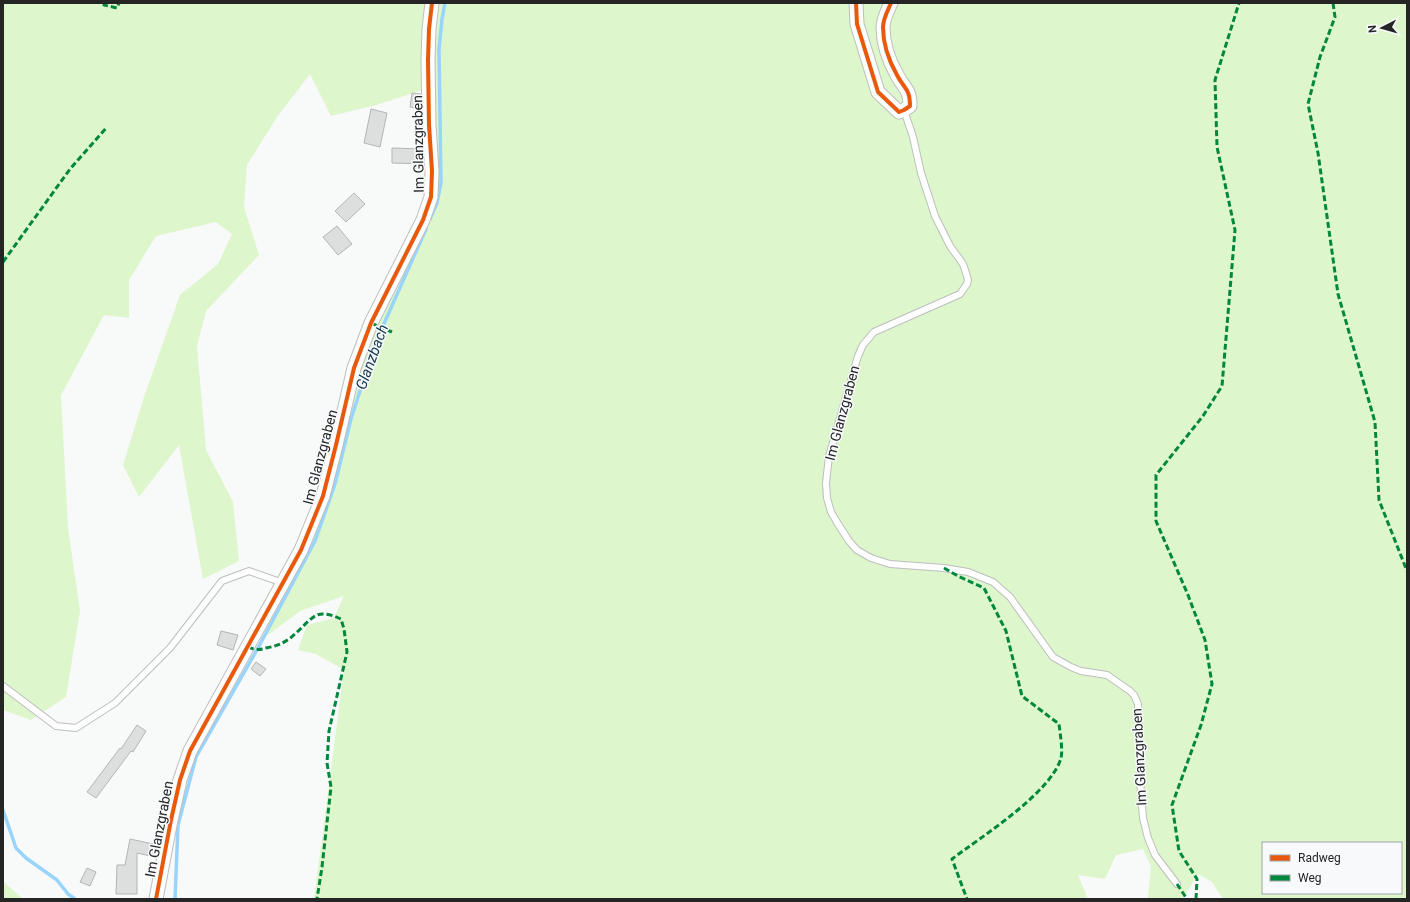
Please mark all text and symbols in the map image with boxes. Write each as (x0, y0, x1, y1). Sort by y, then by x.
north arrow (1362, 8, 1402, 48)
text: N (1366, 24, 1379, 34)
street label: Im Glanzgraben (409, 95, 427, 193)
water label: Glanzbach (352, 322, 392, 392)
street label: Im Glanzgraben (822, 364, 862, 462)
street label: Im Glanzgraben (300, 408, 340, 506)
street label: Im Glanzgraben (1128, 708, 1150, 806)
street label: Im Glanzgraben (142, 780, 176, 878)
legend (1262, 842, 1402, 894)
text: Radweg (1298, 851, 1341, 865)
text: Weg (1298, 871, 1322, 885)

